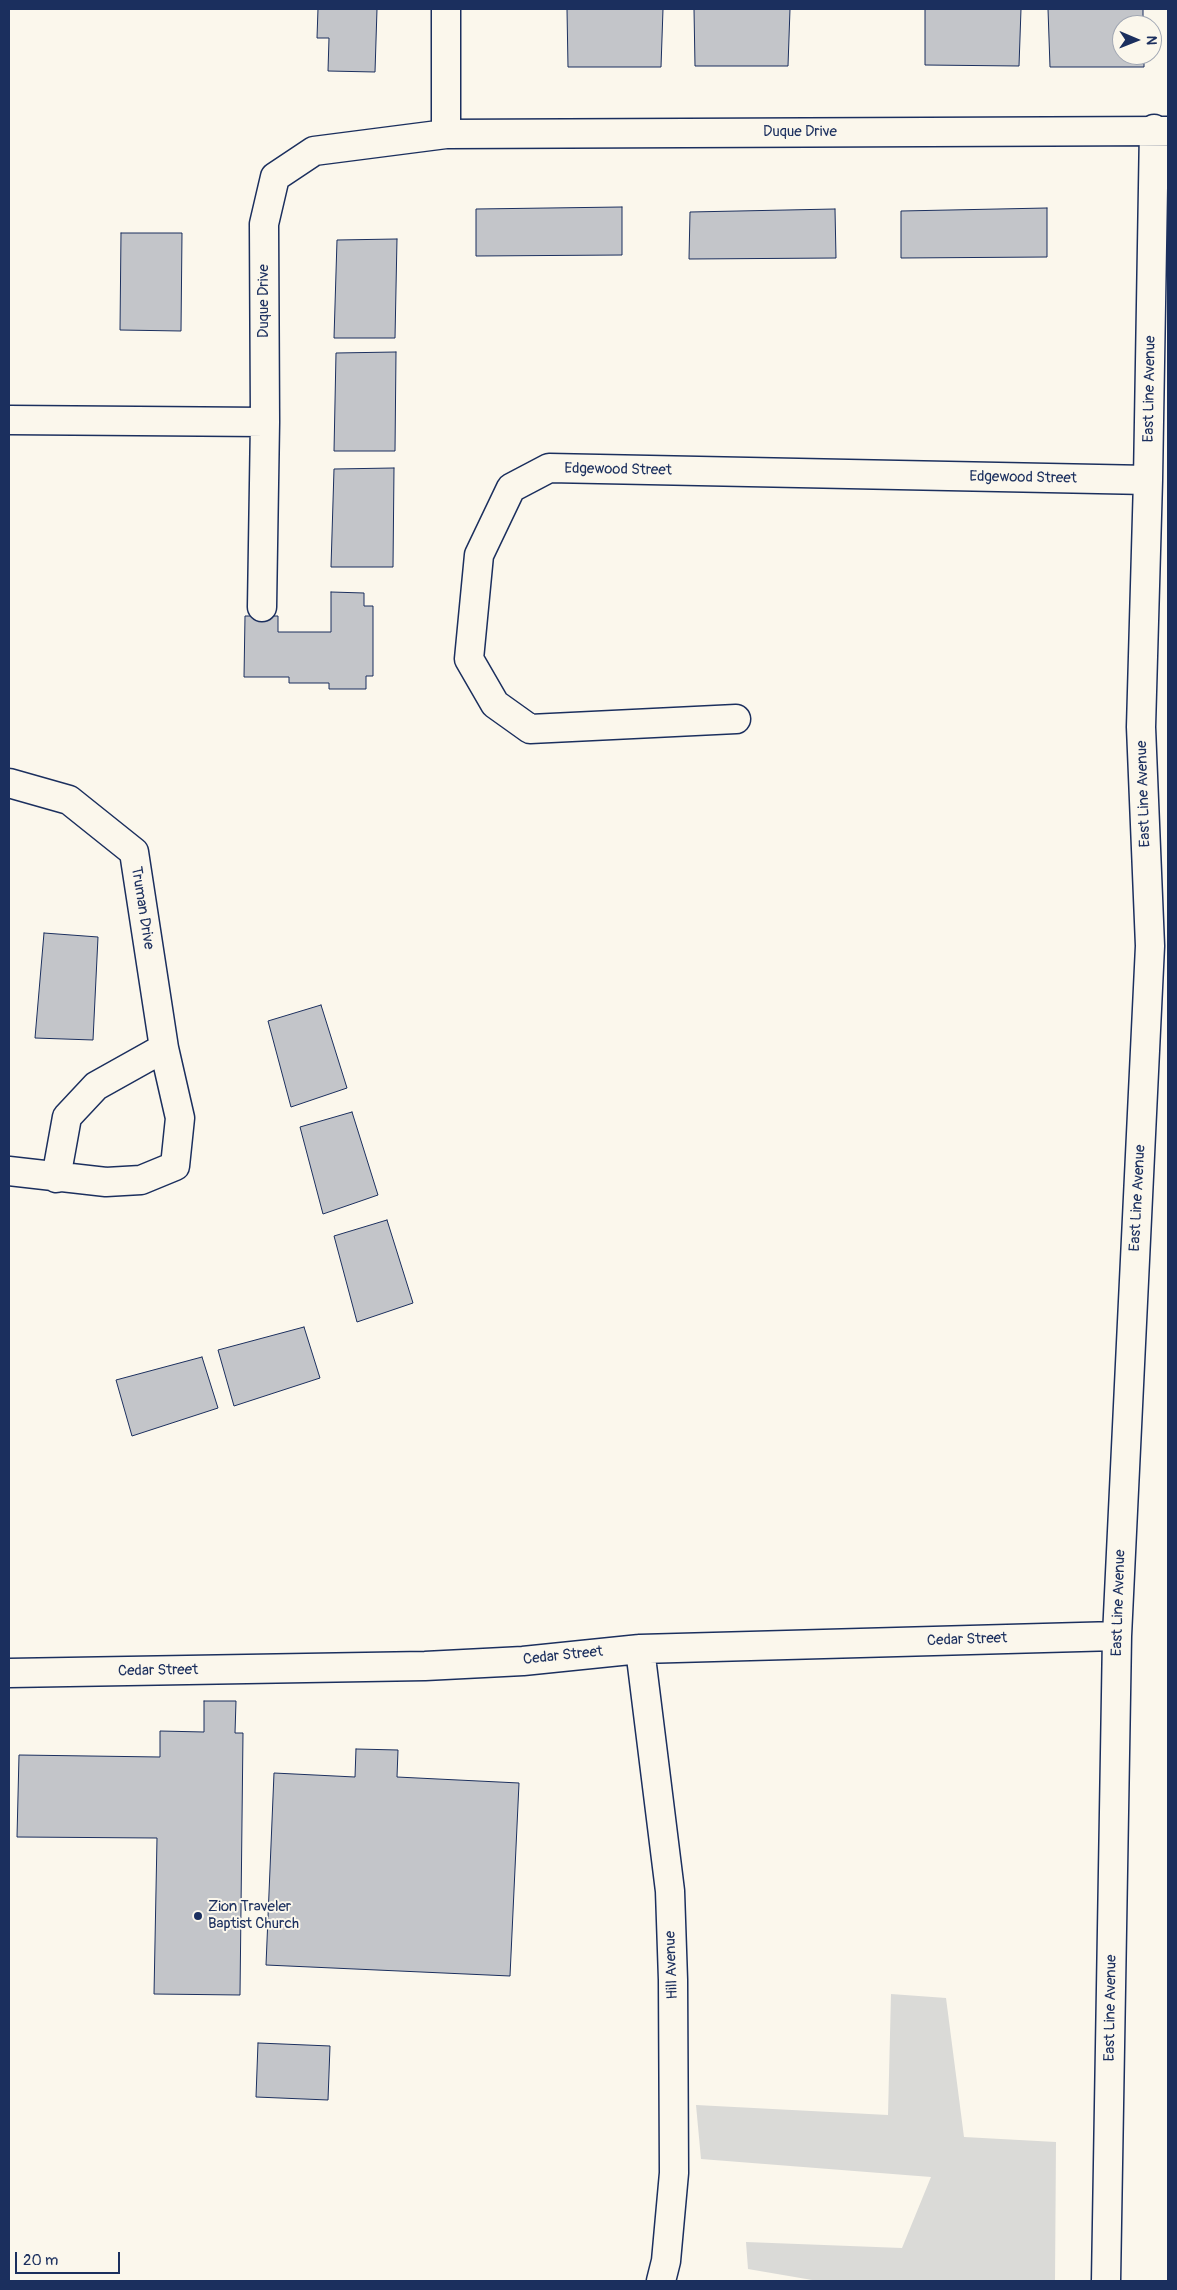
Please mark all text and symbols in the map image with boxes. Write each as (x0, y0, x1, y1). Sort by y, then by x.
north arrow (1112, 15, 1162, 65)
text: N (1143, 35, 1160, 45)
street label: Duque Drive (763, 123, 837, 141)
street label: Duque Drive (255, 264, 273, 338)
street label: East Line Avenue (1140, 335, 1160, 443)
street label: Edgewood Street (564, 460, 672, 480)
street label: Edgewood Street (969, 468, 1077, 488)
street label: East Line Avenue (1133, 740, 1155, 848)
street label: Truman Drive (127, 865, 157, 951)
street label: East Line Avenue (1126, 1144, 1150, 1252)
street label: East Line Avenue (1108, 1549, 1130, 1657)
street label: Cedar Street (927, 1630, 1007, 1650)
street label: Cedar Street (522, 1643, 604, 1669)
street label: Cedar Street (118, 1661, 198, 1681)
place label: Zion Traveler Baptist Church (208, 1898, 299, 1933)
marker: Zion Traveler Baptist Church (192, 1910, 204, 1922)
street label: Hill Avenue (662, 1930, 682, 2000)
street label: East Line Avenue (1101, 1954, 1121, 2062)
scale bar (18, 2242, 122, 2274)
text: 20 m (23, 2251, 58, 2270)

